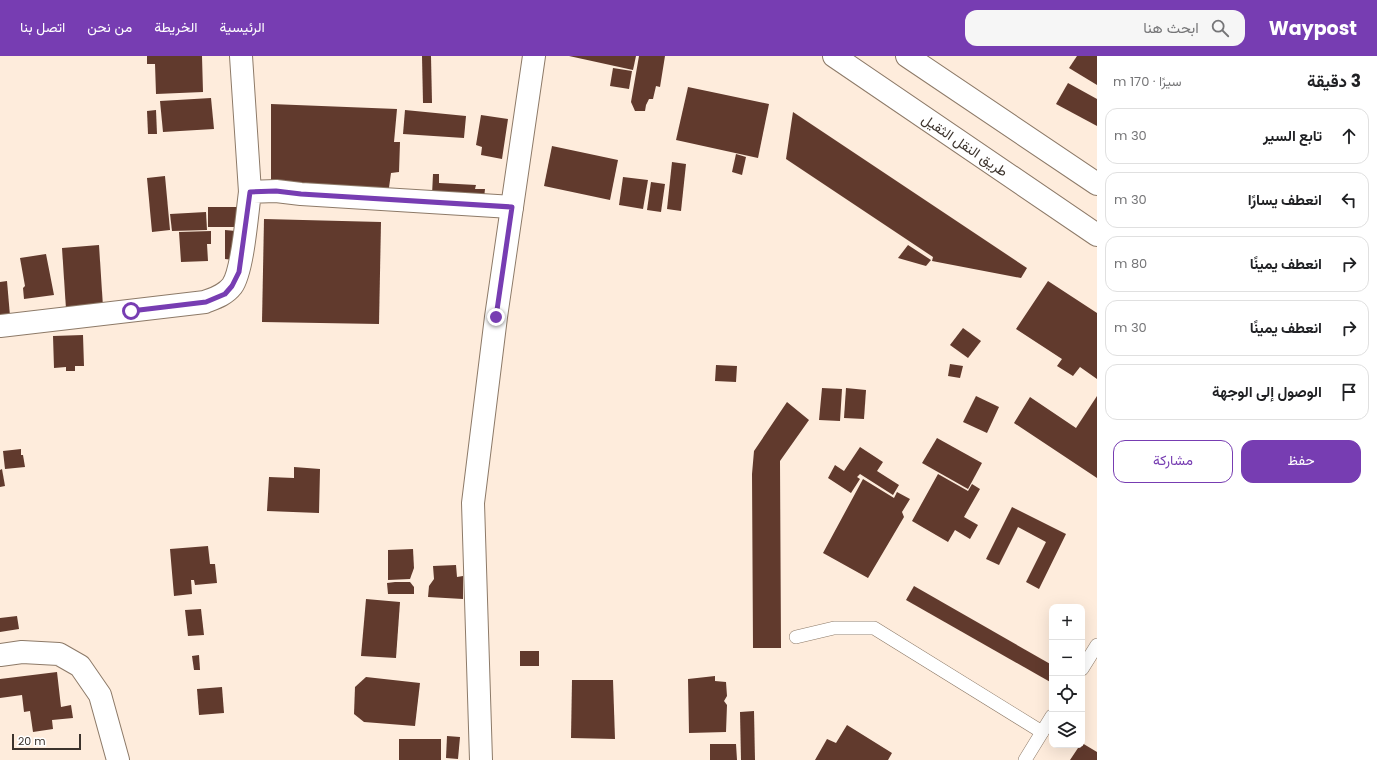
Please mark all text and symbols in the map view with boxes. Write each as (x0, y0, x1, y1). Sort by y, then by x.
search box (965, 10, 1245, 46)
text: Waypost (1269, 15, 1357, 42)
text: اتصل بنا (20, 17, 65, 37)
text: من نحن (87, 17, 132, 37)
text: الخريطة (154, 17, 197, 37)
text: الرئيسية (219, 17, 265, 37)
text: ابحث هنا (1143, 17, 1199, 38)
icon: search (1209, 17, 1231, 39)
text: 3 دقيقة (1307, 69, 1361, 93)
text: سيرًا · 170 m (1113, 72, 1182, 91)
street label: طريق النقل الثقيل (918, 109, 1012, 181)
text: تابع السير (1263, 125, 1322, 146)
icon: ahead (1338, 125, 1360, 147)
text: 30 m (1114, 126, 1147, 145)
text: انعطف يسارًا (1248, 189, 1322, 210)
icon: left (1338, 189, 1360, 211)
text: 30 m (1114, 190, 1147, 209)
text: انعطف يمينًا (1250, 253, 1322, 274)
icon: right (1338, 253, 1360, 275)
text: 80 m (1114, 254, 1147, 273)
route start (122, 302, 140, 320)
route end (487, 308, 505, 326)
text: انعطف يمينًا (1250, 317, 1322, 338)
icon: right (1338, 317, 1360, 339)
text: 30 m (1114, 318, 1147, 337)
text: الوصول إلى الوجهة (1212, 381, 1322, 402)
icon: arrive (1338, 381, 1360, 403)
button: مشاركة (1113, 440, 1233, 483)
button: حفظ (1241, 440, 1361, 483)
map controls (1049, 604, 1085, 748)
button: + (1049, 604, 1085, 640)
button: − (1049, 640, 1085, 676)
button: locate (1049, 676, 1085, 712)
button: layers (1049, 712, 1085, 748)
scale bar (12, 732, 81, 751)
text: 20 m (18, 733, 46, 749)

